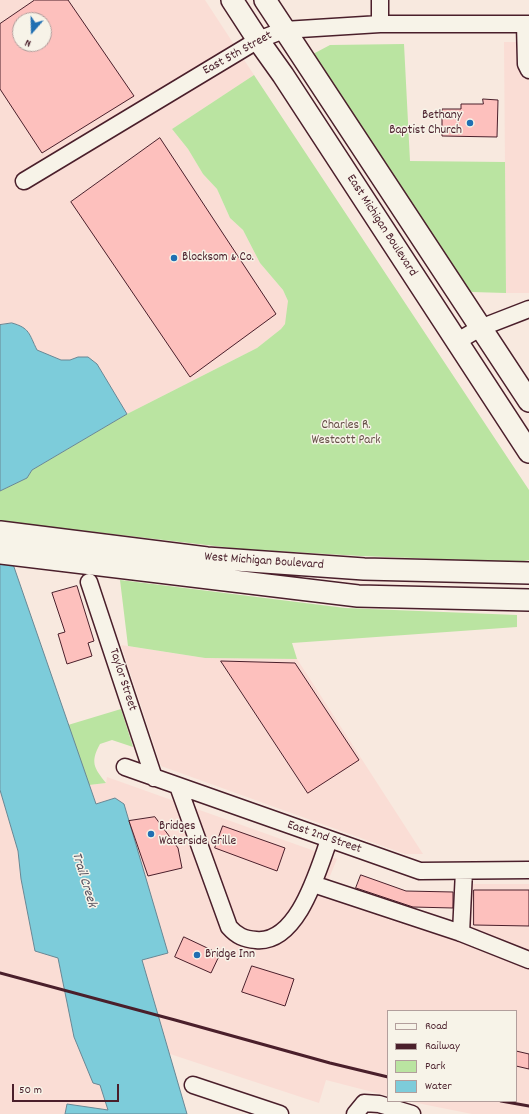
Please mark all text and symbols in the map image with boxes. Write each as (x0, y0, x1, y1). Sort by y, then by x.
north arrow (12, 12, 52, 52)
street label: East 5th Street (201, 29, 275, 79)
text: N (23, 34, 34, 51)
place label: Bethany Baptist Church (389, 108, 462, 139)
marker: Bethany Baptist Church (465, 118, 475, 128)
street label: East Michigan Boulevard (342, 172, 420, 280)
place label: Blocksom & Co. (182, 250, 254, 266)
marker: Blocksom & Co. (169, 253, 179, 263)
park label: Charles R. Westcott Park (311, 418, 381, 449)
street label: West Michigan Boulevard (204, 550, 324, 574)
street label: Taylor Street (105, 647, 139, 713)
street label: East 2nd Street (285, 818, 363, 858)
place label: Bridges Waterside Grille (159, 819, 236, 850)
marker: Bridges Waterside Grille (146, 829, 156, 839)
water label: Trail Creek (67, 850, 99, 910)
place label: Bridge Inn (205, 947, 255, 963)
marker: Bridge Inn (192, 950, 202, 960)
legend (387, 1010, 517, 1102)
text: Road (425, 1018, 447, 1035)
text: Railway (425, 1038, 460, 1055)
text: Park (425, 1058, 445, 1075)
scale bar (14, 1076, 121, 1102)
text: Water (425, 1078, 452, 1095)
text: 50 m (19, 1082, 42, 1099)

